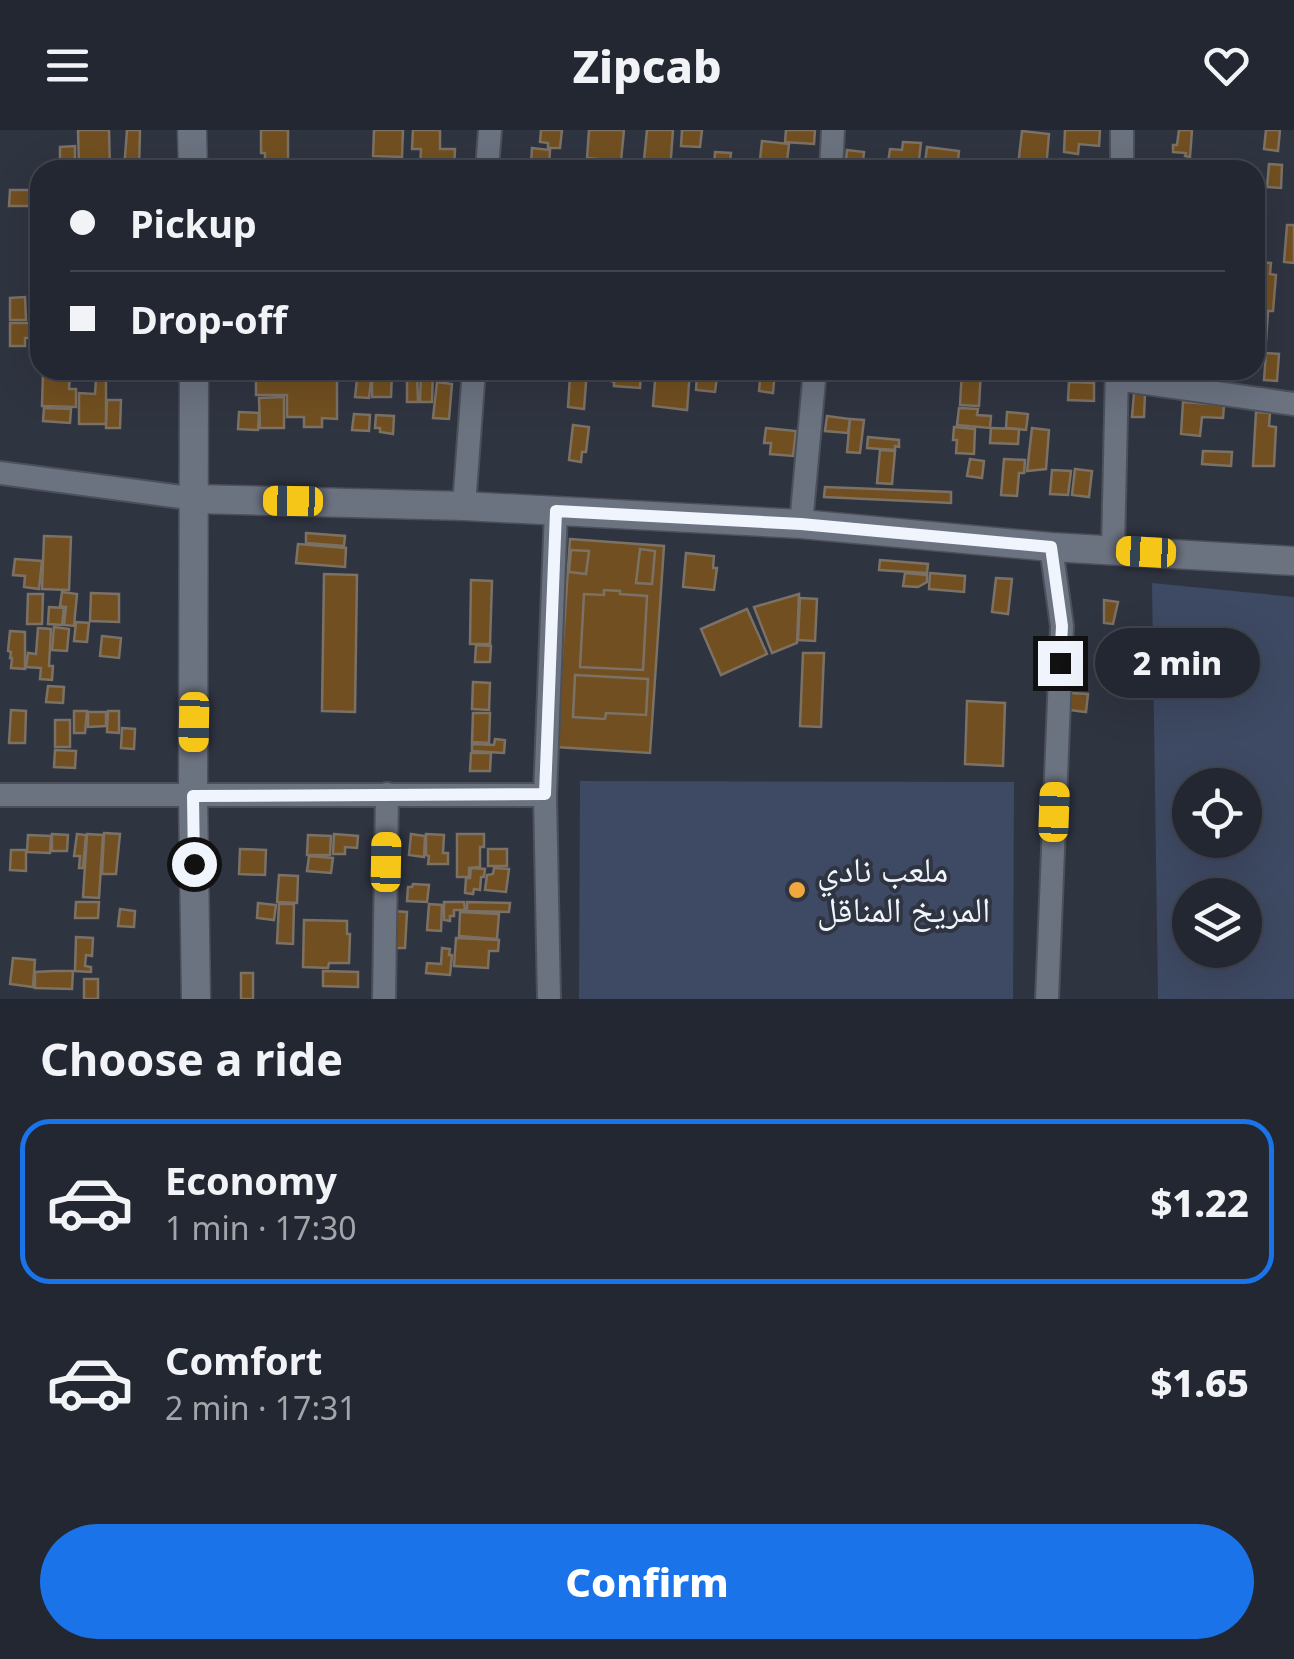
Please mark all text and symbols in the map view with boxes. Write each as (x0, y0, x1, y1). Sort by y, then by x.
text: Zipcab (572, 35, 722, 96)
icon: menu (40, 38, 95, 93)
icon: heart (1199, 38, 1254, 93)
text: Pickup (130, 197, 257, 249)
text: Drop-off (130, 293, 287, 345)
car (263, 485, 323, 517)
car (1115, 535, 1177, 569)
callout: 2 min (1095, 628, 1260, 698)
route end (1038, 641, 1083, 686)
text: 2 min (1133, 641, 1222, 684)
car (178, 692, 210, 752)
map controls (1172, 768, 1262, 968)
button: locate (1172, 768, 1262, 858)
car (1038, 781, 1070, 843)
car (370, 832, 402, 892)
route start (172, 842, 217, 887)
place label: ملعب نادي المريخ المناقل (817, 845, 990, 932)
button: layers (1172, 878, 1262, 968)
marker: ملعب نادي المريخ المناقل (786, 879, 808, 901)
text: Choose a ride (40, 1028, 343, 1089)
text: Economy (165, 1154, 337, 1206)
icon: car (45, 1157, 135, 1247)
text: $1.22 (1150, 1176, 1249, 1228)
text: 1 min · 17:30 (165, 1206, 357, 1249)
text: Comfort (165, 1334, 322, 1386)
icon: car (45, 1337, 135, 1427)
text: $1.65 (1150, 1356, 1249, 1408)
text: 2 min · 17:31 (165, 1386, 357, 1429)
button: Confirm (40, 1524, 1254, 1639)

